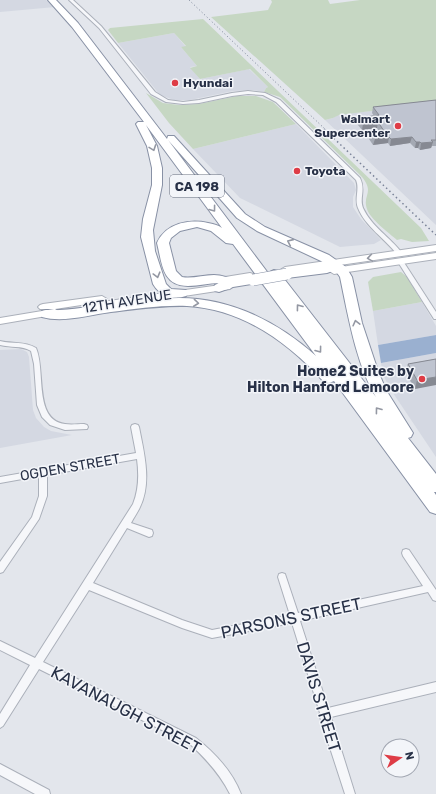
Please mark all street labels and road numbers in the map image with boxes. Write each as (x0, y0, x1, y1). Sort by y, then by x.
road number: CA 198 (170, 175, 224, 197)
street label: 12TH AVENUE (81, 286, 173, 317)
street label: OGDEN STREET (19, 450, 121, 485)
street label: PARSONS STREET (219, 593, 363, 643)
street label: DAVIS STREET (293, 639, 345, 755)
street label: KAVANAUGH STREET (48, 662, 205, 758)

